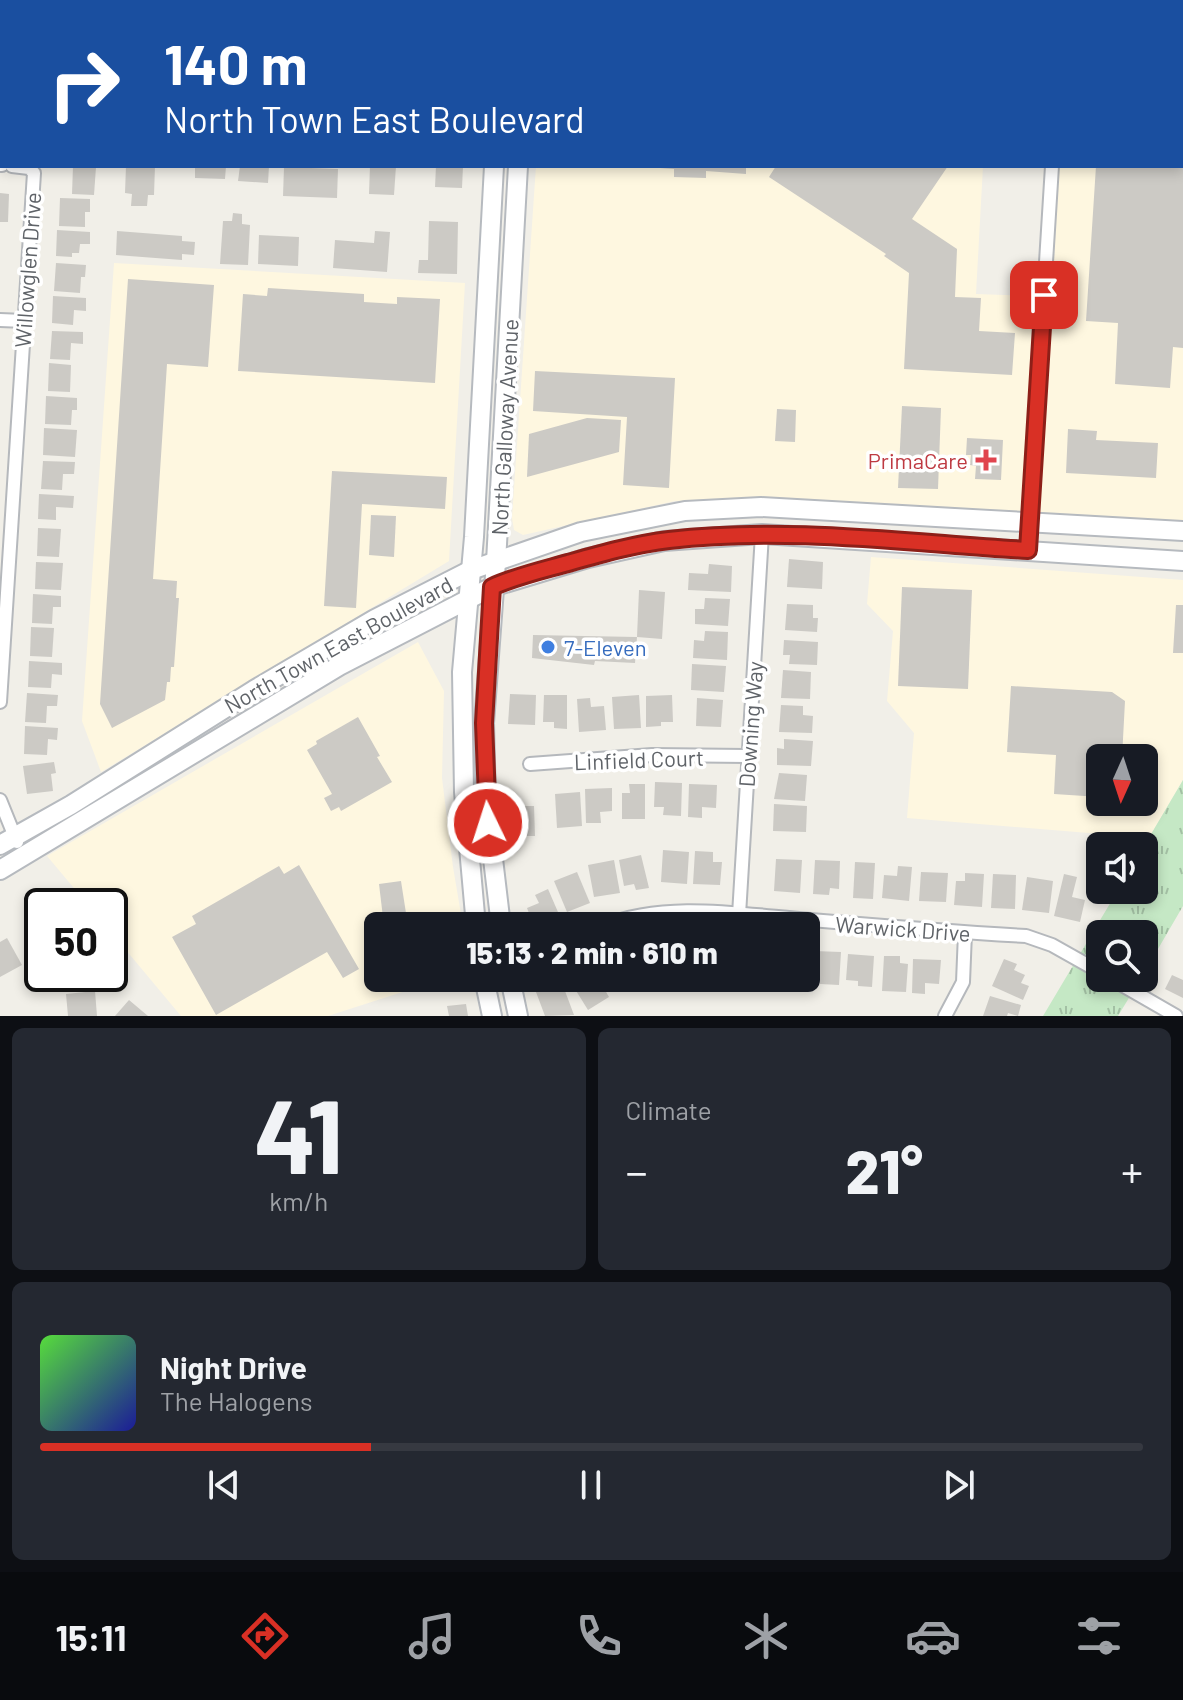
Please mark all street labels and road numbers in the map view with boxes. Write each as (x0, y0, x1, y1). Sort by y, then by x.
street label: Willowglen Drive (9, 191, 45, 349)
street label: North Galloway Avenue (485, 318, 523, 536)
street label: North Town East Boulevard (219, 570, 457, 718)
street label: Downing Way (733, 660, 767, 788)
street label: Linfield Court (574, 744, 704, 774)
street label: Warwick Drive (835, 910, 971, 946)

